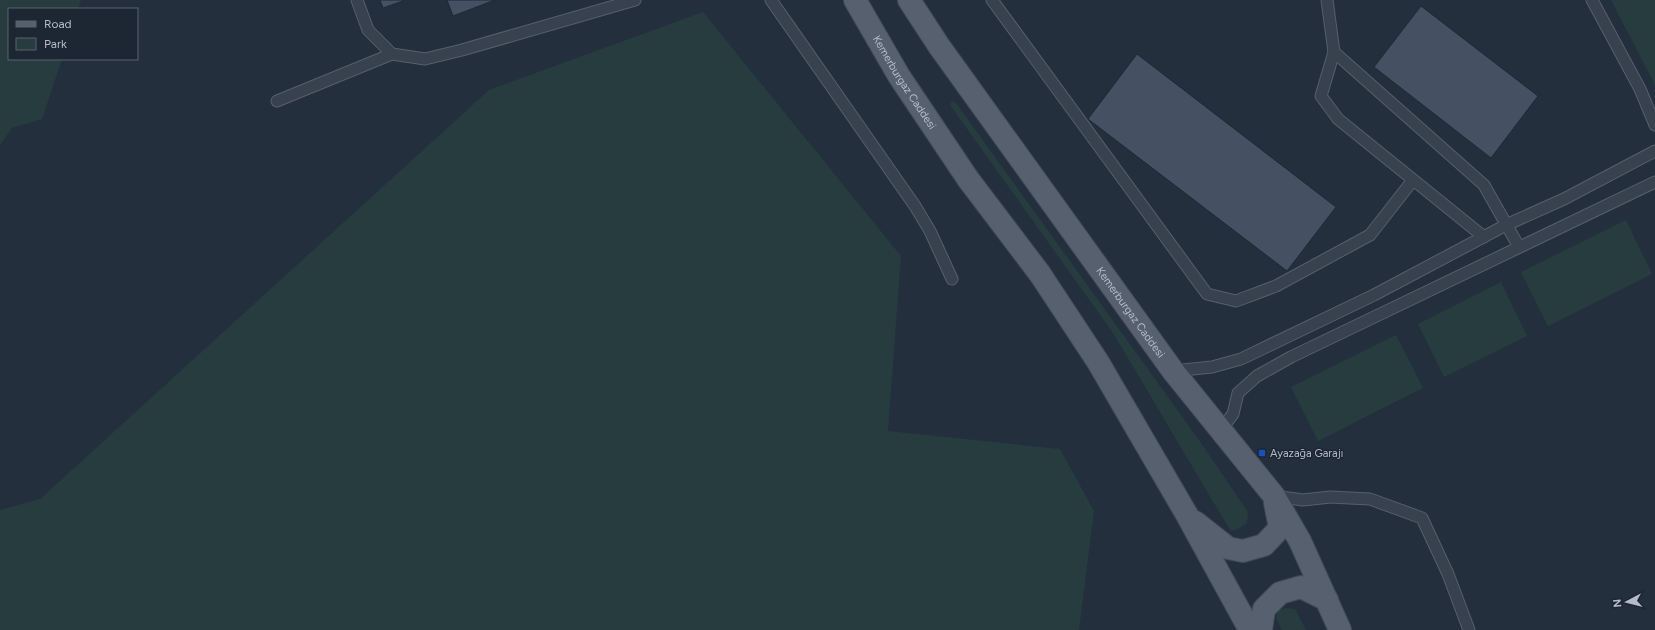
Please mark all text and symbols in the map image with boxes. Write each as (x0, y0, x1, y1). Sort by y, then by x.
legend (8, 8, 138, 60)
text: Road (44, 17, 72, 31)
street label: Kemerburgaz Caddesi (870, 33, 939, 132)
text: Park (44, 37, 67, 51)
street label: Kemerburgaz Caddesi (1093, 265, 1167, 360)
place label: Ayazağa Garajı (1270, 447, 1343, 460)
marker: Ayazağa Garajı (1257, 448, 1267, 458)
north arrow (1607, 582, 1647, 622)
text: N (1611, 598, 1625, 608)

